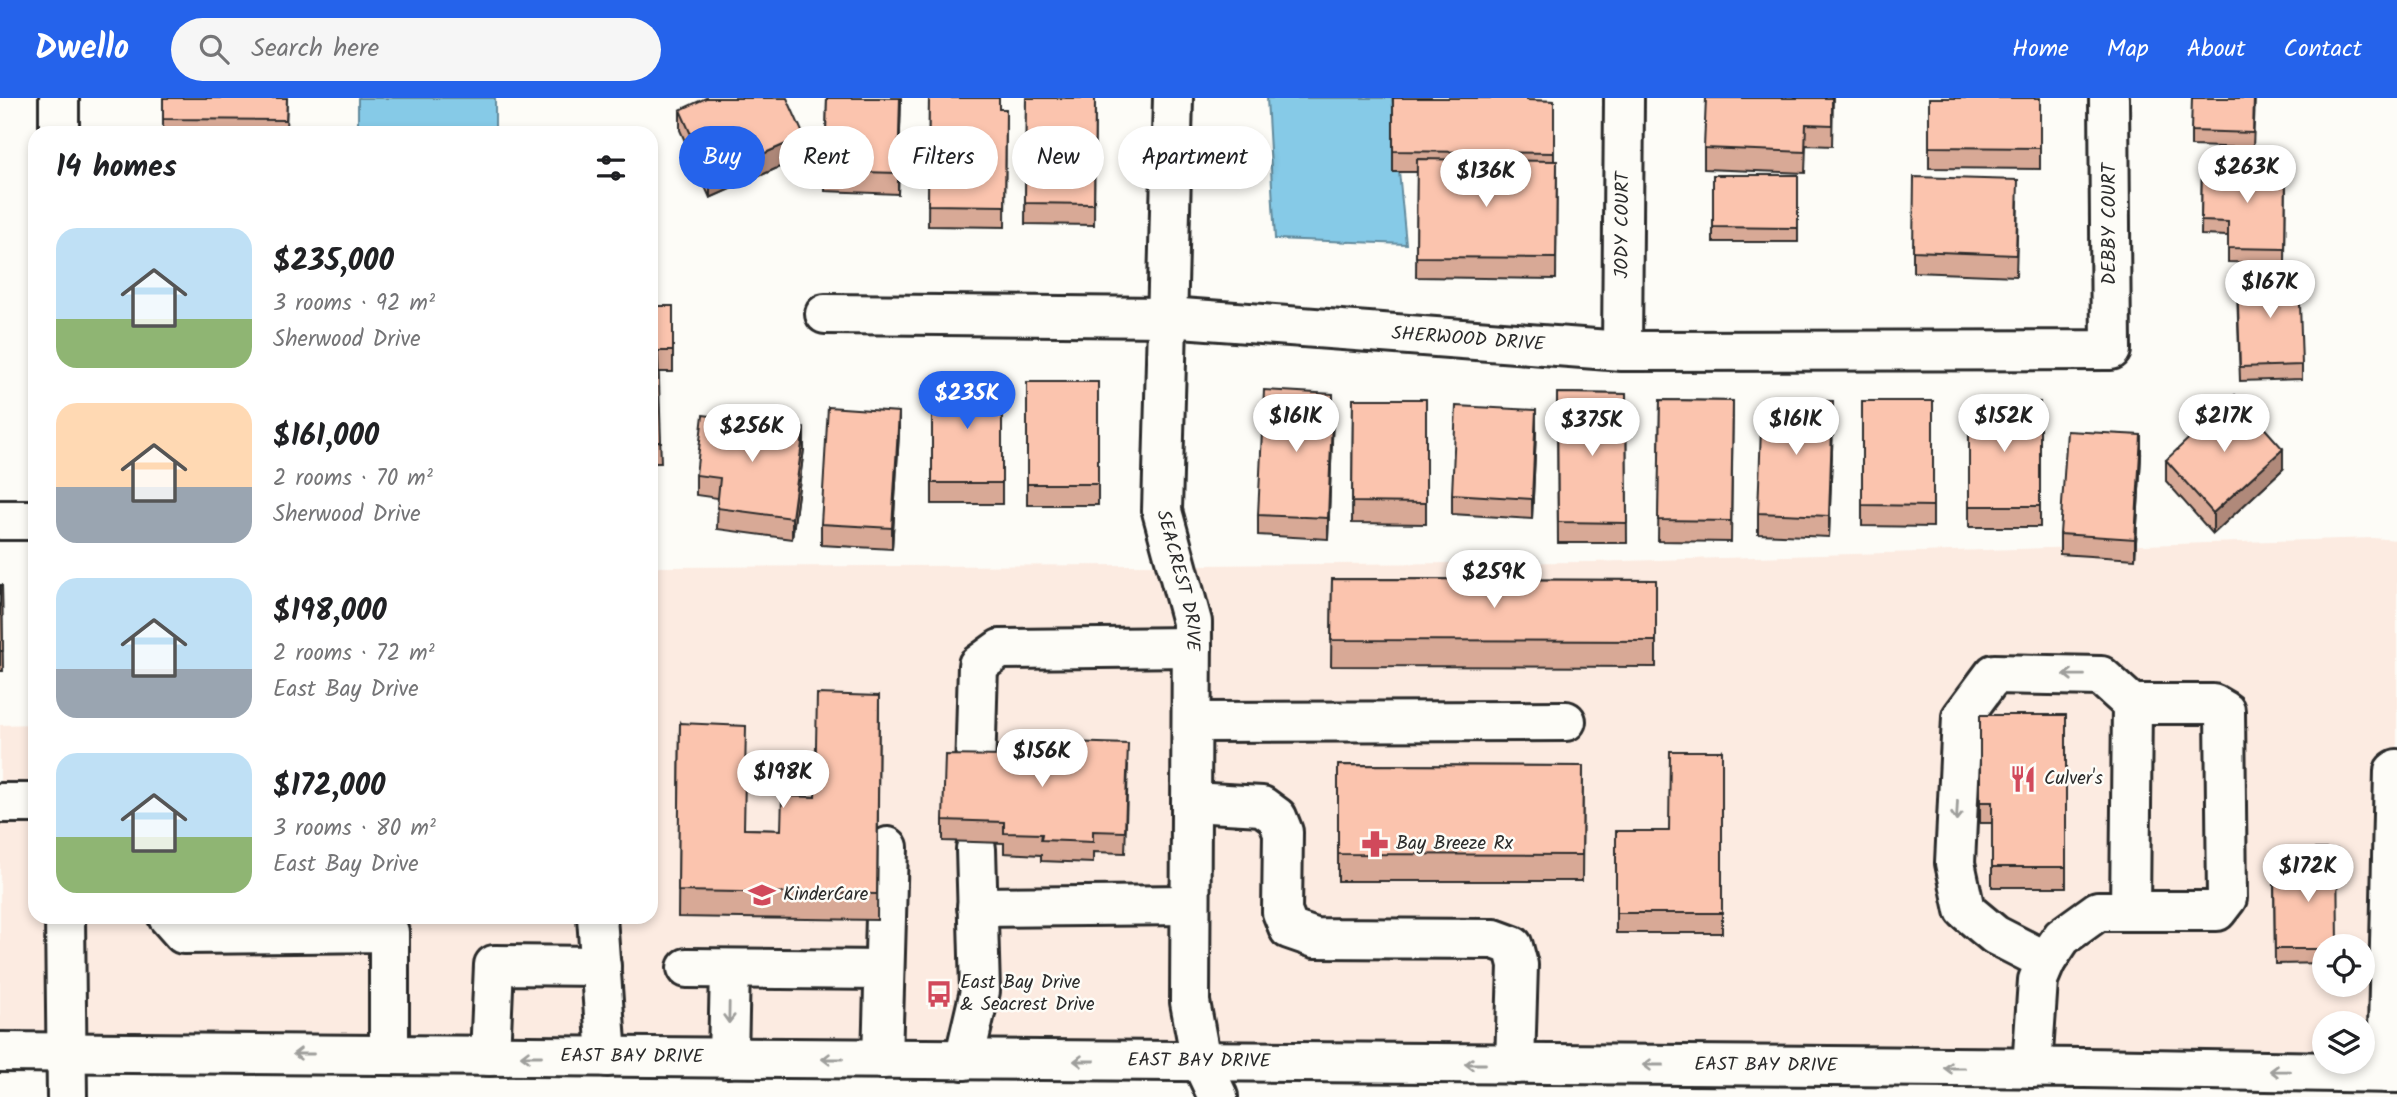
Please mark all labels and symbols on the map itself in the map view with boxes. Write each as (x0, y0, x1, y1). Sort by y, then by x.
pin: $263K (2198, 146, 2296, 205)
pin: $136K (1437, 150, 1535, 209)
street label: DEBBY COURT (2095, 161, 2125, 285)
street label: JODY COURT (1608, 170, 1638, 279)
pin: $167K (2221, 260, 2319, 320)
street label: SHERWOOD DRIVE (1390, 319, 1547, 360)
pin: $235K (918, 372, 1016, 431)
pin: $161K (1247, 394, 1345, 454)
pin: $152K (1955, 394, 2053, 454)
pin: $217K (2175, 394, 2273, 454)
pin: $375K (1543, 398, 1641, 458)
pin: $161K (1747, 398, 1845, 457)
pin: $256K (703, 404, 801, 464)
street label: SEACREST DRIVE (1147, 507, 1207, 652)
pin: $259K (1445, 550, 1543, 610)
one-way arrow (2063, 668, 2086, 682)
pin: $156K (993, 730, 1091, 789)
pin: $198K (734, 750, 832, 810)
restaurant icon: Culver's (2008, 764, 2038, 794)
place label: Culver's (2044, 764, 2103, 794)
one-way arrow (1951, 799, 1964, 822)
pharmacy icon: Bay Breeze Rx (1360, 829, 1390, 859)
place label: Bay Breeze Rx (1396, 829, 1514, 859)
pin: $172K (2259, 844, 2357, 904)
school or university icon: KinderCare (747, 880, 777, 910)
place label: KinderCare (783, 880, 869, 910)
place label: East Bay Drive & Seacrest Drive (960, 968, 1095, 1020)
bus stop icon: East Bay Drive & Seacrest Drive (924, 979, 954, 1009)
one-way arrow (722, 1001, 735, 1024)
street label: EAST BAY DRIVE (560, 1041, 705, 1072)
street label: EAST BAY DRIVE (1127, 1046, 1272, 1077)
one-way arrow (292, 1047, 315, 1061)
one-way arrow (519, 1049, 542, 1063)
street label: EAST BAY DRIVE (1694, 1050, 1839, 1081)
one-way arrow (820, 1052, 843, 1065)
one-way arrow (1072, 1054, 1095, 1067)
one-way arrow (1464, 1057, 1487, 1070)
one-way arrow (1642, 1058, 1665, 1072)
one-way arrow (1943, 1061, 1966, 1074)
one-way arrow (2269, 1064, 2292, 1078)

